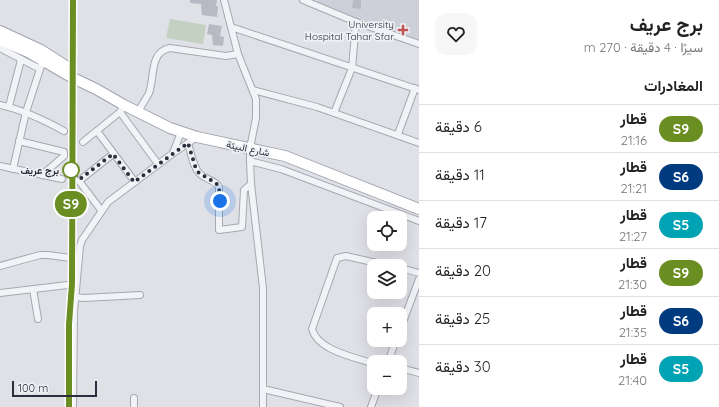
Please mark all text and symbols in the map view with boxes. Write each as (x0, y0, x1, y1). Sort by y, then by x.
text: برج عريف (630, 12, 703, 36)
button: heart (435, 13, 477, 55)
place label: University Hospital Tahar Sfar (305, 18, 394, 43)
marker: University Hospital Tahar Sfar (397, 24, 409, 36)
text: سيرًا · 4 دقيقة · 270 m (584, 39, 703, 55)
text: المغادرات (644, 76, 703, 95)
text: قطار (620, 109, 647, 128)
text: 6 دقيقة (435, 117, 482, 136)
text: S9 (673, 120, 689, 138)
text: 21:16 (621, 132, 647, 148)
street label: شارع البيئة (225, 138, 271, 159)
text: قطار (620, 157, 647, 176)
marker: برج عريف (62, 161, 80, 179)
place label: برج عريف (20, 164, 59, 178)
text: 11 دقيقة (435, 165, 485, 184)
text: S6 (673, 168, 689, 186)
text: 21:21 (621, 180, 647, 196)
line badge: S9 (53, 191, 89, 217)
your location (210, 191, 230, 211)
text: S9 (63, 195, 79, 213)
text: قطار (620, 205, 647, 224)
map controls (367, 211, 407, 395)
button: locate (367, 211, 407, 251)
text: 17 دقيقة (435, 213, 487, 232)
text: S5 (673, 216, 689, 234)
text: 21:27 (619, 228, 647, 244)
text: قطار (620, 253, 647, 272)
button: layers (367, 259, 407, 299)
text: 20 دقيقة (435, 261, 491, 280)
text: S9 (673, 264, 689, 282)
text: 21:30 (618, 276, 647, 292)
text: قطار (620, 301, 647, 320)
button: + (367, 307, 407, 347)
text: 25 دقيقة (435, 309, 490, 328)
text: S6 (673, 312, 689, 330)
text: 21:35 (619, 324, 647, 340)
text: قطار (620, 349, 647, 368)
button: − (367, 355, 407, 395)
text: 30 دقيقة (435, 357, 491, 376)
text: S5 (673, 360, 689, 378)
text: 21:40 (618, 372, 647, 388)
scale bar (12, 379, 97, 398)
text: 100 m (18, 381, 48, 395)

